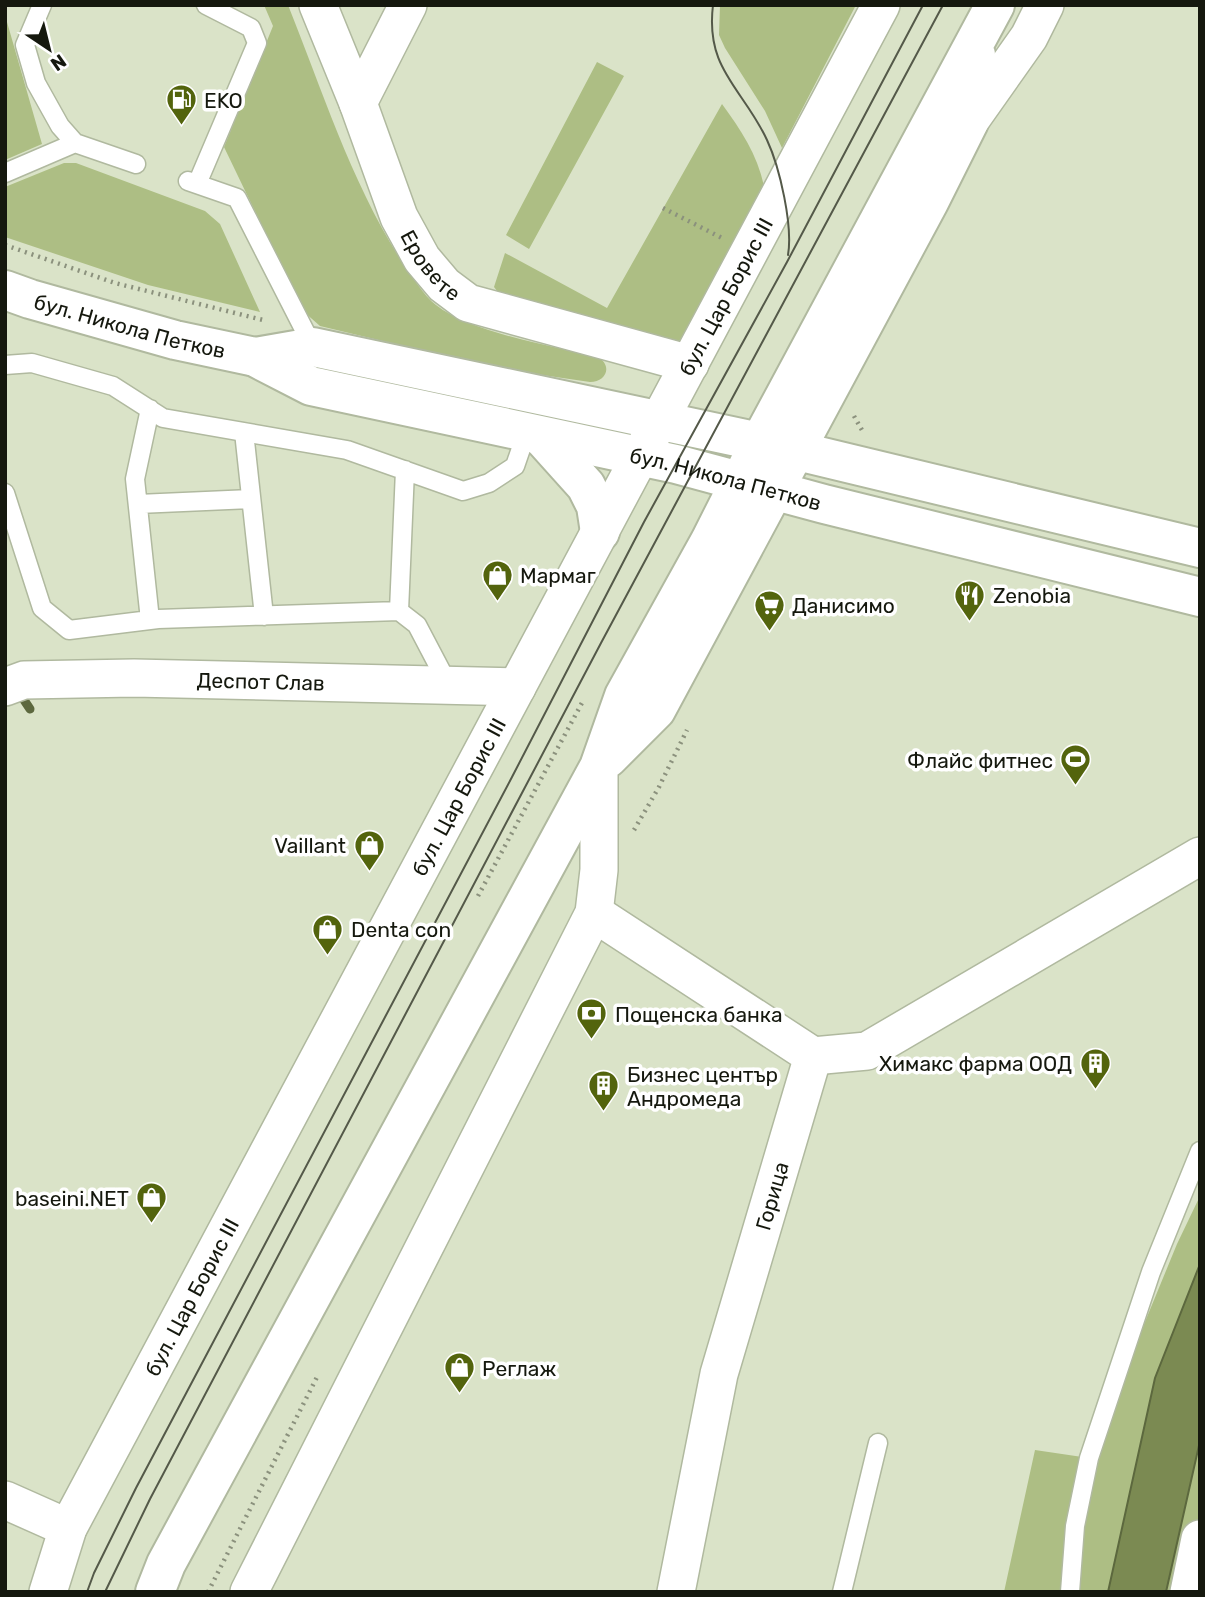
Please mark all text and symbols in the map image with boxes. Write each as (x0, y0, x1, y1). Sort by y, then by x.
north arrow (14, 14, 84, 84)
text: N (46, 49, 71, 76)
fuel station icon: EKO (164, 83, 198, 127)
place label: EKO (204, 88, 243, 113)
street label: бул. Цар Борис III (673, 213, 778, 380)
street label: Еровете (396, 225, 466, 306)
street label: бул. Никола Петков (31, 288, 228, 363)
street label: бул. Никола Петков (627, 442, 824, 515)
shop icon: Мармаг (480, 558, 514, 602)
place label: Мармаг (520, 563, 596, 588)
restaurant icon: Zenobia (953, 578, 987, 622)
place label: Zenobia (993, 583, 1071, 608)
supermarket icon: Данисимо (752, 588, 786, 632)
place label: Данисимо (792, 593, 895, 618)
street label: Деспот Слав (196, 667, 325, 695)
street label: бул. Цар Борис III (406, 714, 511, 880)
sports icon: Флайс фитнес (1059, 743, 1093, 787)
place label: Флайс фитнес (907, 748, 1053, 773)
shop icon: Vaillant (352, 828, 386, 872)
place label: Vaillant (274, 833, 346, 858)
shop icon: Denta con (311, 912, 345, 956)
place label: Denta con (351, 917, 451, 942)
bank icon: Пощенска банка (575, 997, 609, 1041)
place label: Пощенска банка (615, 1002, 783, 1027)
building icon: Химакс фарма ООД (1078, 1046, 1112, 1090)
place label: Химакс фарма ООД (879, 1051, 1072, 1076)
place label: Бизнес център Андромеда (627, 1062, 778, 1111)
building icon: Бизнес център Андромеда (587, 1069, 621, 1113)
street label: Горица (750, 1159, 794, 1233)
shop icon: baseini.NET (135, 1181, 169, 1225)
place label: baseini.NET (15, 1186, 129, 1211)
street label: бул. Цар Борис III (139, 1214, 244, 1380)
shop icon: Реглаж (442, 1351, 476, 1395)
place label: Реглаж (482, 1356, 556, 1381)

